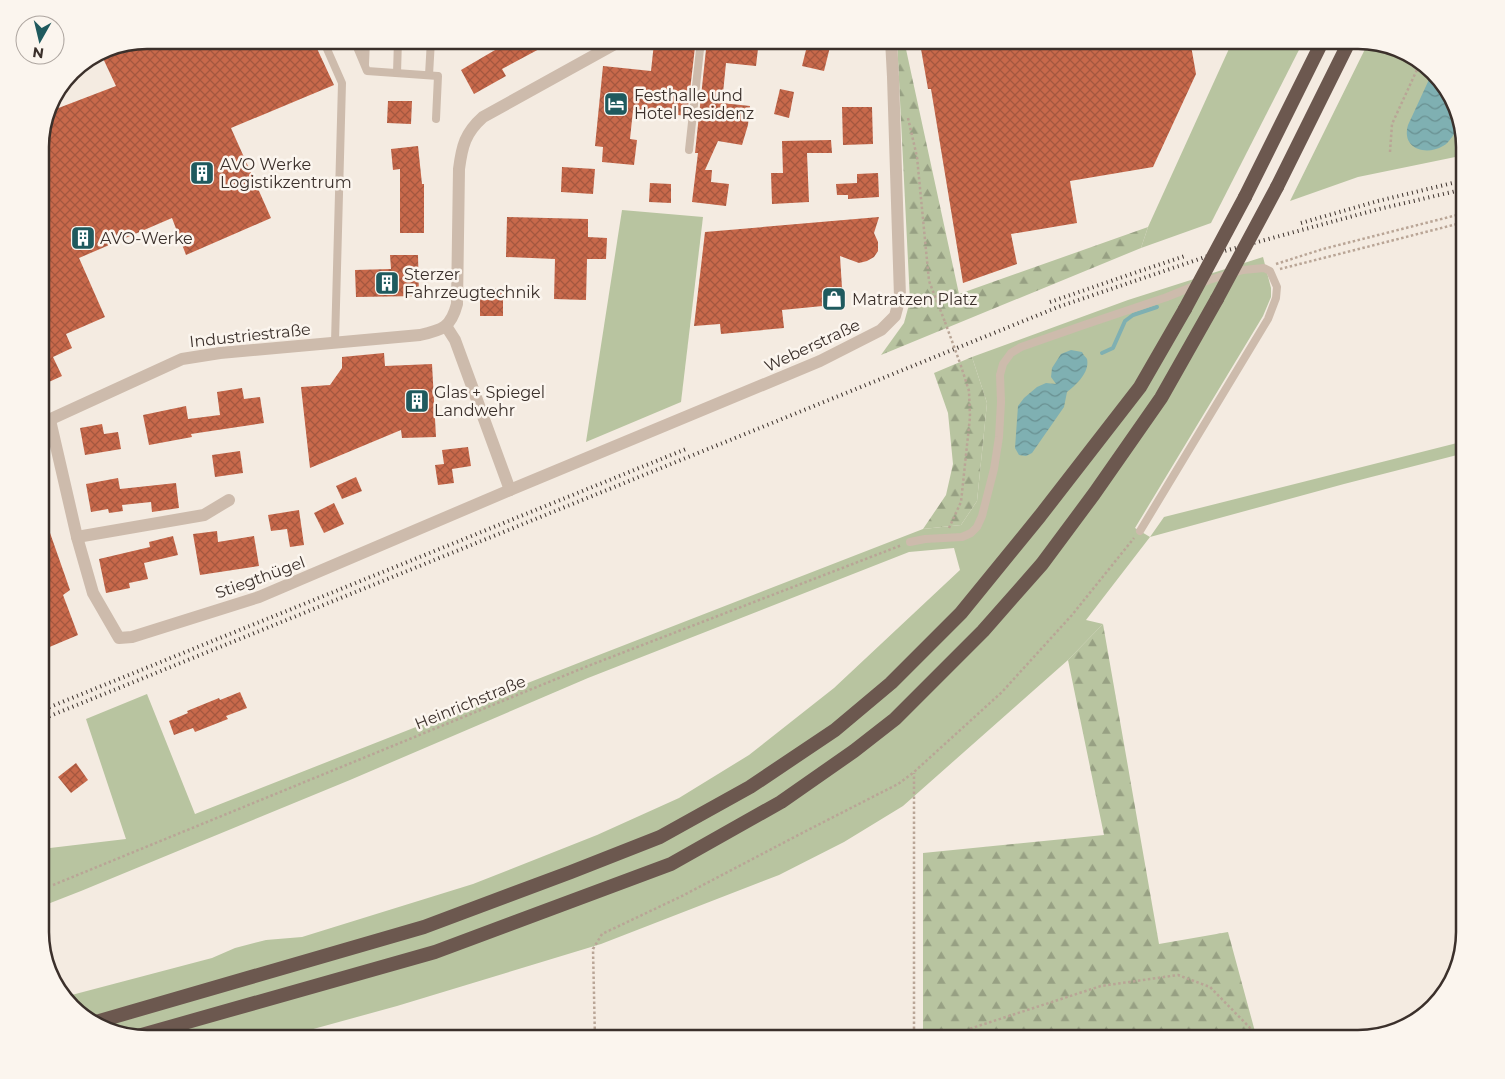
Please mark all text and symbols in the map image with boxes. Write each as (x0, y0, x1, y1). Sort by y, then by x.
north arrow (15, 15, 65, 65)
text: N (31, 43, 45, 63)
place label: Festhalle und Hotel Residenz (634, 86, 754, 123)
hotel icon: Festhalle und Hotel Residenz (603, 91, 629, 117)
place label: AVO Werke Logistikzentrum (220, 155, 352, 192)
building icon: AVO Werke Logistikzentrum (189, 160, 215, 186)
building icon: AVO-Werke (70, 225, 96, 251)
place label: AVO-Werke (100, 229, 193, 248)
place label: Sterzer Fahrzeugtechnik (404, 265, 541, 302)
building icon: Sterzer Fahrzeugtechnik (374, 270, 400, 296)
shop icon: Matratzen Platz (821, 286, 847, 312)
place label: Matratzen Platz (852, 290, 978, 309)
street label: Weberstraße (761, 315, 863, 376)
street label: Industriestraße (189, 320, 312, 351)
place label: Glas + Spiegel Landwehr (434, 383, 545, 420)
building icon: Glas + Spiegel Landwehr (404, 388, 430, 414)
street label: Stiegthügel (213, 552, 308, 603)
street label: Heinrichstraße (412, 672, 528, 733)

